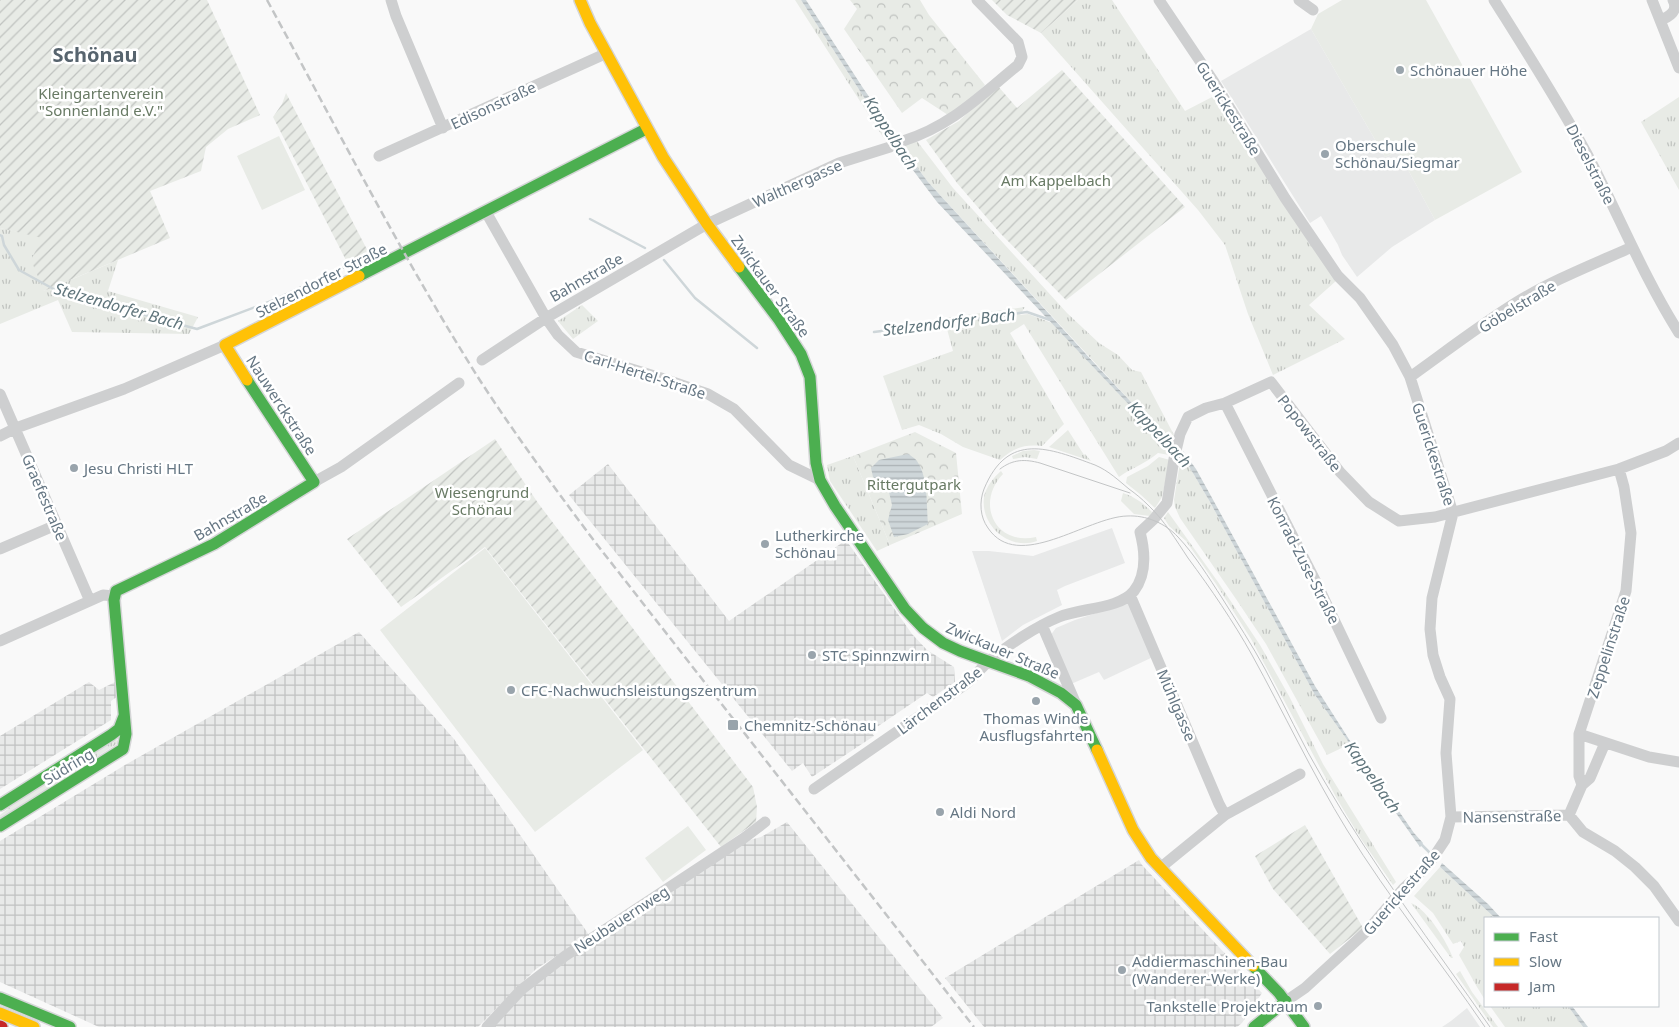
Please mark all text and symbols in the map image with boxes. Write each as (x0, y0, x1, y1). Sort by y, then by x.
district label: Schönau (53, 41, 137, 68)
street label: Guerickestraße (1192, 57, 1266, 159)
place label: Schönauer Höhe (1410, 60, 1527, 80)
marker: Schönauer Höhe (1394, 64, 1406, 76)
street label: Edisonstraße (447, 77, 539, 133)
park label: Kleingartenverein "Sonnenland e.V." (38, 83, 164, 120)
water label: Kappelbach (859, 92, 923, 174)
street label: Dieselstraße (1562, 120, 1620, 208)
place label: Oberschule Schönau/Siegmar (1335, 135, 1460, 172)
marker: Oberschule Schönau/Siegmar (1319, 148, 1331, 160)
street label: Walthergasse (749, 154, 845, 212)
park label: Am Kappelbach (1001, 170, 1111, 190)
street label: Zwickauer Straße (727, 231, 815, 341)
street label: Stelzendorfer Straße (252, 238, 390, 322)
street label: Bahnstraße (546, 248, 626, 306)
street label: Göbelstraße (1475, 275, 1559, 337)
water label: Stelzendorfer Bach (52, 277, 186, 335)
water label: Stelzendorfer Bach (882, 303, 1016, 341)
street label: Carl-Hertel-Straße (582, 345, 708, 403)
street label: Nauwerckstraße (242, 351, 322, 459)
street label: Popowstraße (1274, 390, 1346, 476)
water label: Kappelbach (1123, 396, 1197, 472)
street label: Guerickestraße (1408, 400, 1460, 508)
street label: Graefestraße (18, 451, 72, 543)
place label: Jesu Christi HLT (82, 458, 194, 478)
marker: Jesu Christi HLT (68, 462, 80, 474)
park label: Rittergutpark (867, 474, 961, 494)
park label: Wiesengrund Schönau (435, 482, 529, 519)
street label: Bahnstraße (190, 487, 270, 545)
street label: Konrad-Zuse-Straße (1263, 493, 1345, 627)
place label: Lutherkirche Schönau (775, 525, 864, 562)
marker: Lutherkirche Schönau (759, 538, 771, 550)
street label: Zeppelinstraße (1582, 594, 1634, 700)
street label: Zwickauer Straße (943, 617, 1063, 683)
place label: STC Spinnzwirn (822, 645, 930, 665)
marker: STC Spinnzwirn (806, 649, 818, 661)
street label: Lärchenstraße (893, 662, 985, 738)
street label: Mühlgasse (1153, 666, 1201, 744)
place label: CFC-Nachwuchsleistungszentrum (521, 680, 757, 700)
marker: CFC-Nachwuchsleistungszentrum (505, 684, 517, 696)
marker: Thomas Winde Ausflugsfahrten (1030, 695, 1042, 707)
place label: Thomas Winde Ausflugsfahrten (980, 708, 1092, 745)
place label: Chemnitz-Schönau (744, 715, 876, 735)
marker: Chemnitz-Schönau (726, 718, 740, 732)
water label: Kappelbach (1340, 736, 1406, 818)
street label: Südring (39, 743, 97, 789)
place label: Aldi Nord (950, 802, 1016, 822)
street label: Nansenstraße (1462, 805, 1562, 827)
marker: Aldi Nord (934, 806, 946, 818)
street label: Guerickestraße (1358, 845, 1444, 939)
street label: Neubauernweg (570, 881, 672, 957)
legend (1484, 917, 1659, 1007)
text: Fast (1529, 926, 1558, 946)
place label: Addiermaschinen-Bau (Wanderer-Werke) (1132, 951, 1288, 988)
text: Slow (1529, 951, 1562, 971)
marker: Addiermaschinen-Bau (Wanderer-Werke) (1116, 964, 1128, 976)
text: Jam (1527, 976, 1556, 996)
place label: Tankstelle Projektraum (1147, 996, 1308, 1016)
marker: Tankstelle Projektraum (1312, 1000, 1324, 1012)

